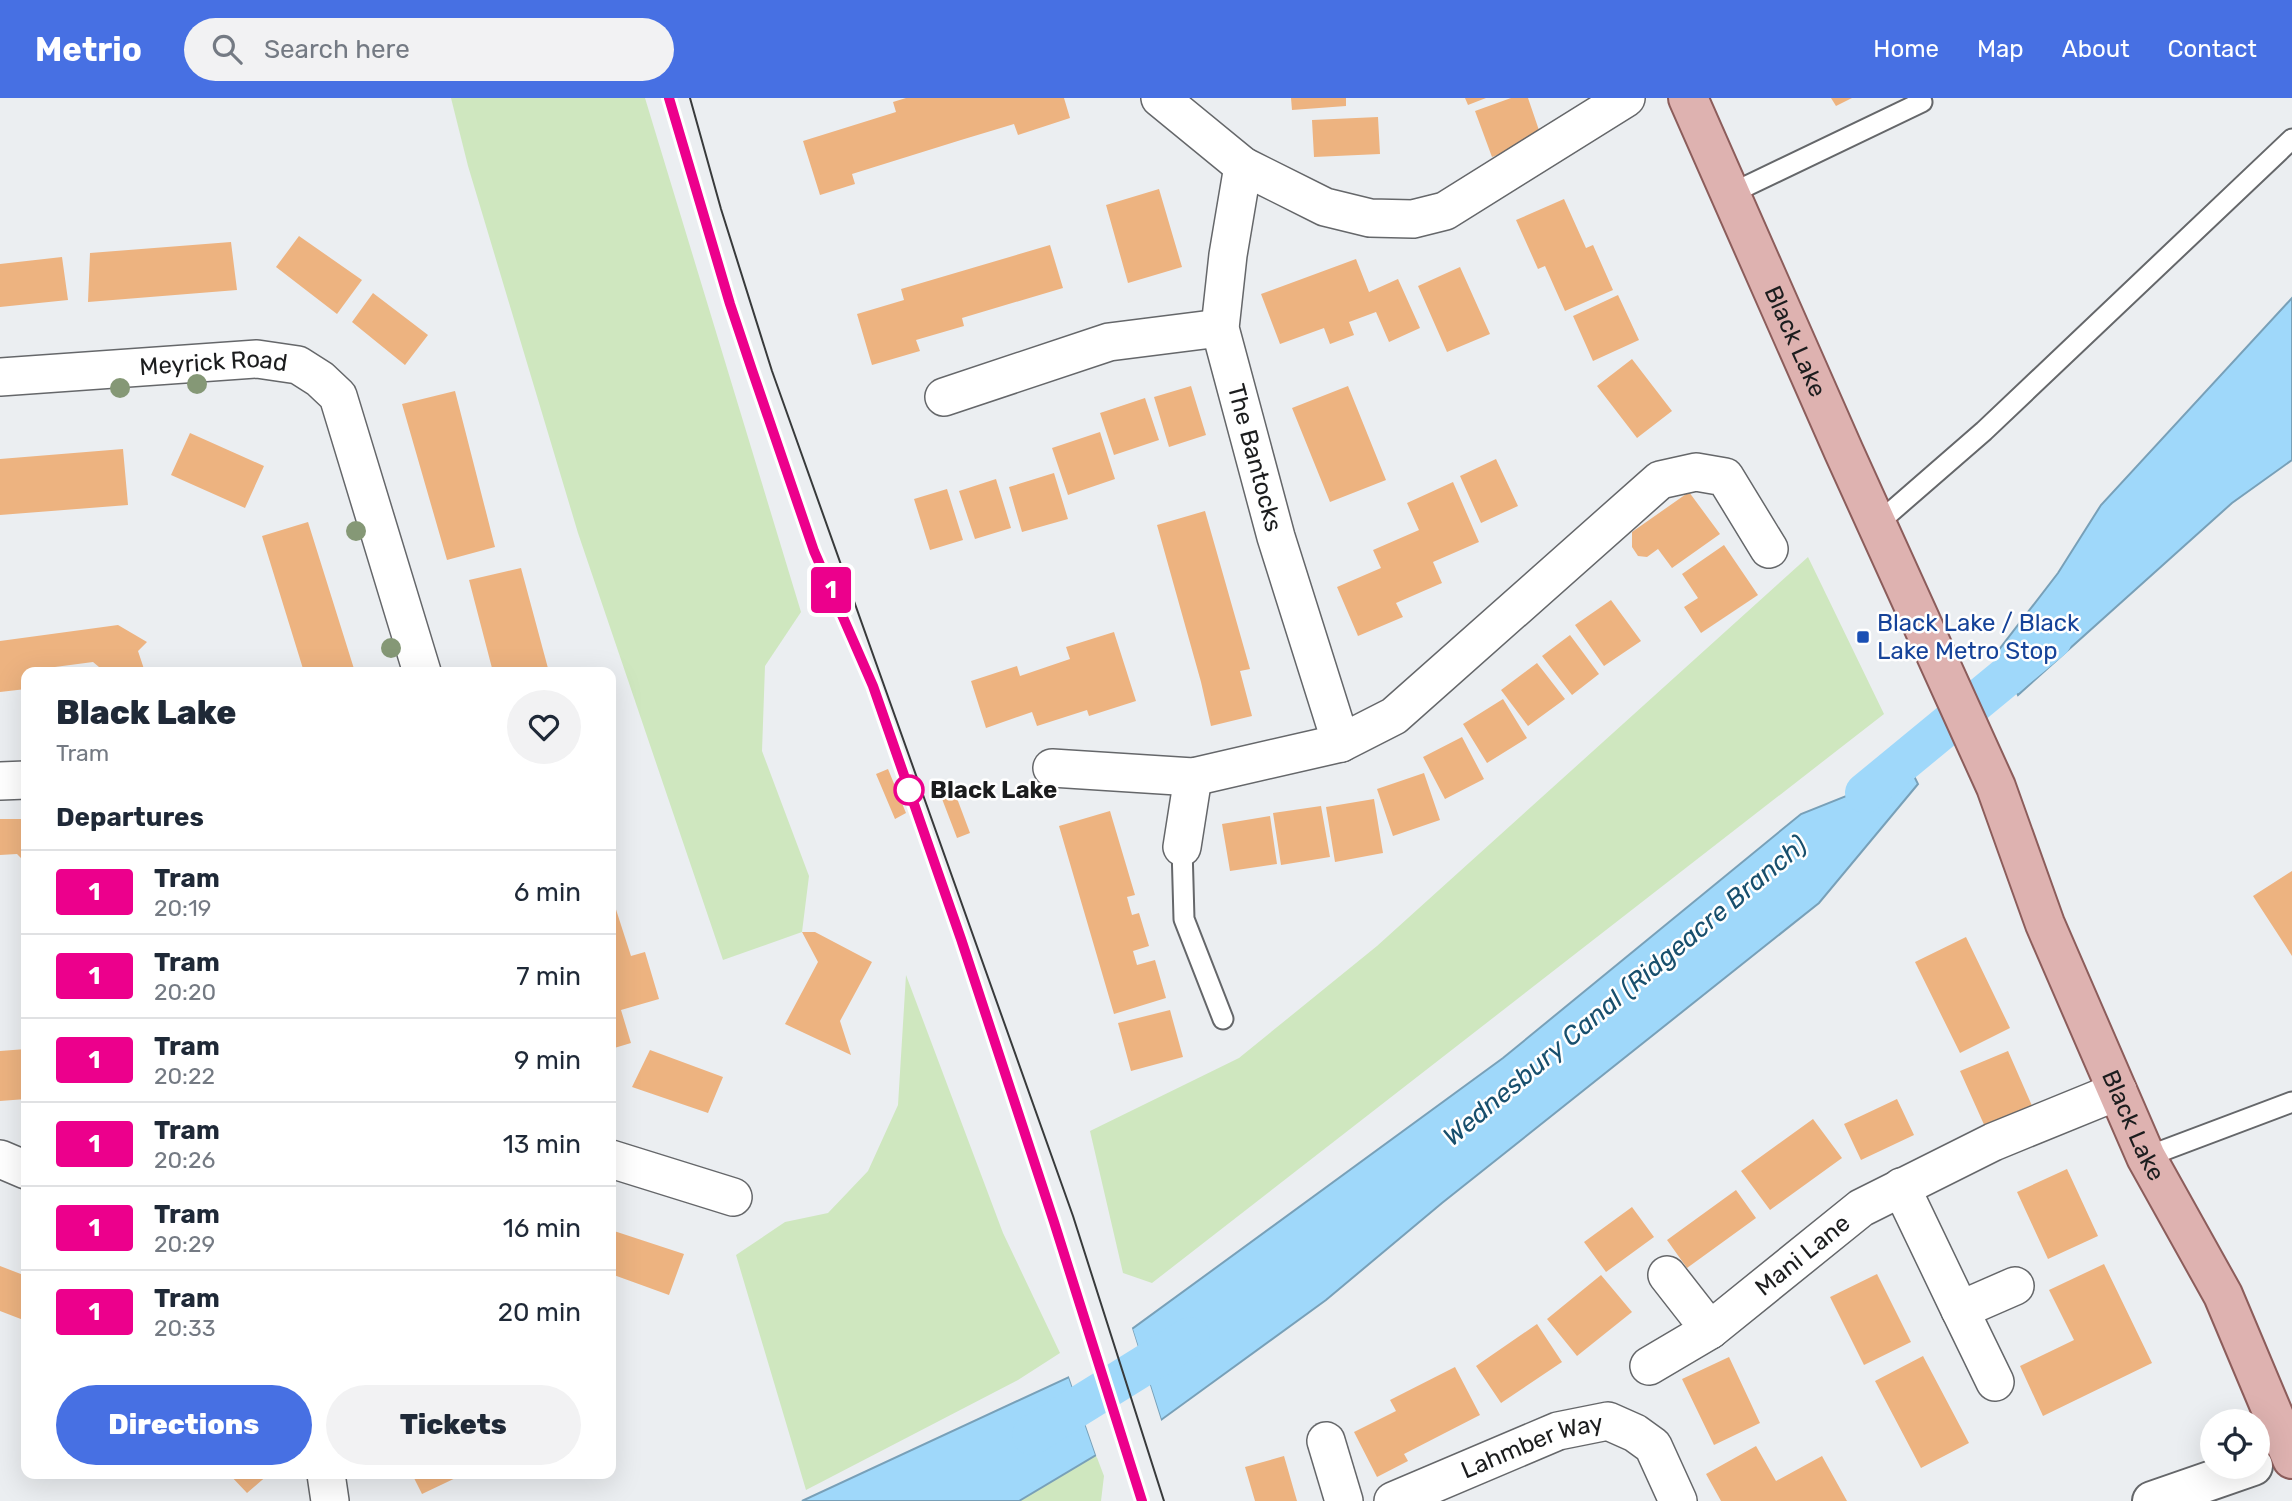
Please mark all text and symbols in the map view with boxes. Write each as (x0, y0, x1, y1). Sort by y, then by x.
search box (184, 18, 674, 81)
text: Metrio (35, 30, 142, 69)
icon: search (208, 30, 246, 68)
text: Search here (264, 34, 410, 65)
text: Home (1873, 35, 1939, 63)
text: Map (1977, 35, 2024, 63)
text: About (2062, 35, 2130, 63)
text: Contact (2168, 35, 2257, 63)
street label: Black Lake (1759, 282, 1832, 401)
street label: Meyrick Road (138, 345, 289, 381)
street label: The Bantocks (1222, 381, 1288, 535)
line badge: 1 (808, 567, 854, 613)
text: 1 (825, 576, 837, 604)
place label: Black Lake / Black Lake Metro Stop (1877, 609, 2080, 665)
marker: Black Lake / Black Lake Metro Stop (1855, 629, 1871, 645)
button: heart (507, 690, 581, 764)
text: Black Lake (56, 693, 236, 732)
text: Tram (56, 739, 109, 767)
marker: Black Lake (894, 775, 924, 805)
place label: Black Lake (930, 776, 1057, 804)
text: Departures (56, 802, 204, 833)
water label: Wednesbury Canal (Ridgeacre Branch) (1437, 829, 1813, 1152)
text: Tram (154, 863, 220, 894)
text: 6 min (514, 877, 581, 908)
text: 1 (89, 878, 100, 906)
text: 20:19 (154, 894, 211, 922)
text: Tram (154, 947, 220, 978)
text: 7 min (516, 961, 581, 992)
text: 1 (89, 962, 100, 990)
text: 20:20 (154, 978, 216, 1006)
text: Tram (154, 1031, 220, 1062)
text: 9 min (514, 1045, 581, 1076)
text: 1 (89, 1046, 100, 1074)
text: 20:22 (154, 1062, 215, 1090)
street label: Black Lake (2096, 1066, 2170, 1186)
text: Tram (154, 1115, 220, 1146)
text: 13 min (503, 1129, 581, 1160)
text: 1 (89, 1130, 100, 1158)
text: 20:26 (154, 1146, 215, 1174)
text: Tram (154, 1199, 220, 1230)
street label: Mani Lane (1750, 1209, 1855, 1302)
text: 16 min (503, 1213, 581, 1244)
text: 1 (89, 1214, 100, 1242)
text: 20:29 (154, 1230, 215, 1258)
text: Tram (154, 1283, 220, 1314)
text: 20 min (498, 1297, 581, 1328)
text: 1 (89, 1298, 100, 1326)
text: 20:33 (154, 1314, 216, 1342)
button: Directions (56, 1385, 312, 1465)
button: Tickets (326, 1385, 581, 1465)
street label: Lahmber Way (1457, 1408, 1605, 1484)
map controls (2200, 1409, 2270, 1479)
button: locate (2200, 1409, 2270, 1479)

